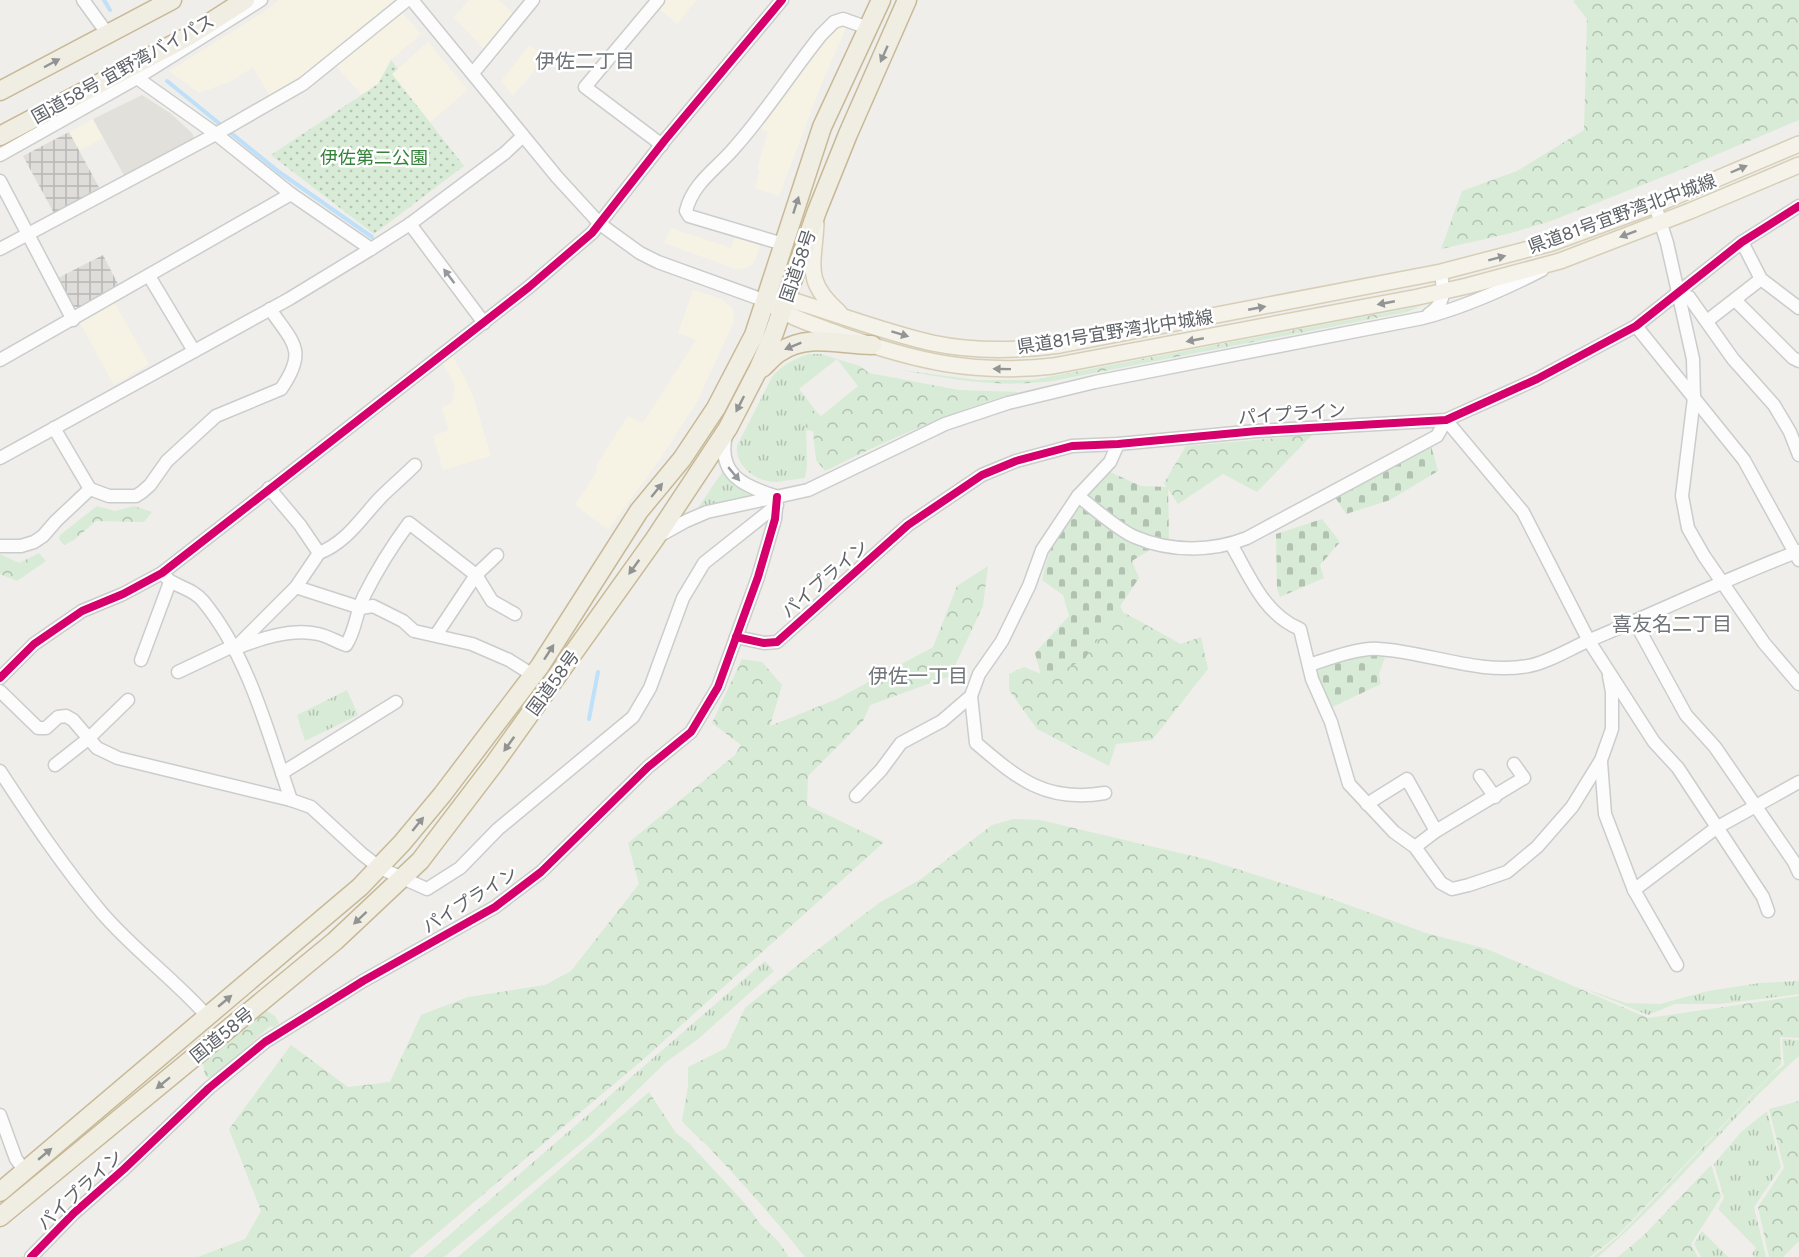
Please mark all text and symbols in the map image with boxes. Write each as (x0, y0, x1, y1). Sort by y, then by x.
street label: 国道58号 宜野湾バイパス (28, 10, 218, 128)
one-way arrow (879, 45, 889, 63)
district label: 伊佐二丁目 (535, 49, 635, 73)
one-way arrow (43, 58, 60, 68)
park label: 伊佐第二公園 (320, 147, 428, 169)
one-way arrow (1731, 164, 1749, 174)
street label: 県道81号宜野湾北中城線 (1525, 170, 1719, 258)
one-way arrow (792, 196, 801, 214)
street label: 国道58号 (775, 227, 821, 305)
one-way arrow (1619, 230, 1637, 239)
one-way arrow (1488, 253, 1506, 262)
one-way arrow (443, 269, 455, 284)
one-way arrow (1376, 299, 1395, 308)
one-way arrow (1248, 303, 1267, 312)
street label: 県道81号宜野湾北中城線 (1015, 306, 1215, 358)
one-way arrow (891, 330, 909, 339)
one-way arrow (1185, 336, 1204, 345)
one-way arrow (784, 341, 802, 351)
one-way arrow (993, 364, 1012, 374)
one-way arrow (735, 396, 745, 413)
street label: パイプライン (1237, 399, 1347, 429)
one-way arrow (728, 466, 741, 482)
one-way arrow (650, 483, 663, 498)
street label: パイプライン (777, 535, 873, 623)
one-way arrow (628, 559, 640, 575)
district label: 喜友名二丁目 (1612, 612, 1732, 636)
one-way arrow (543, 644, 554, 660)
street label: 国道58号 (522, 646, 584, 720)
district label: 伊佐一丁目 (868, 664, 968, 688)
one-way arrow (503, 735, 515, 751)
one-way arrow (412, 816, 425, 832)
street label: パイプライン (418, 862, 522, 938)
one-way arrow (353, 911, 368, 925)
one-way arrow (217, 994, 233, 1007)
street label: 国道58号 (186, 1003, 258, 1067)
one-way arrow (155, 1077, 170, 1089)
street label: パイプライン (33, 1145, 127, 1235)
one-way arrow (37, 1148, 52, 1161)

